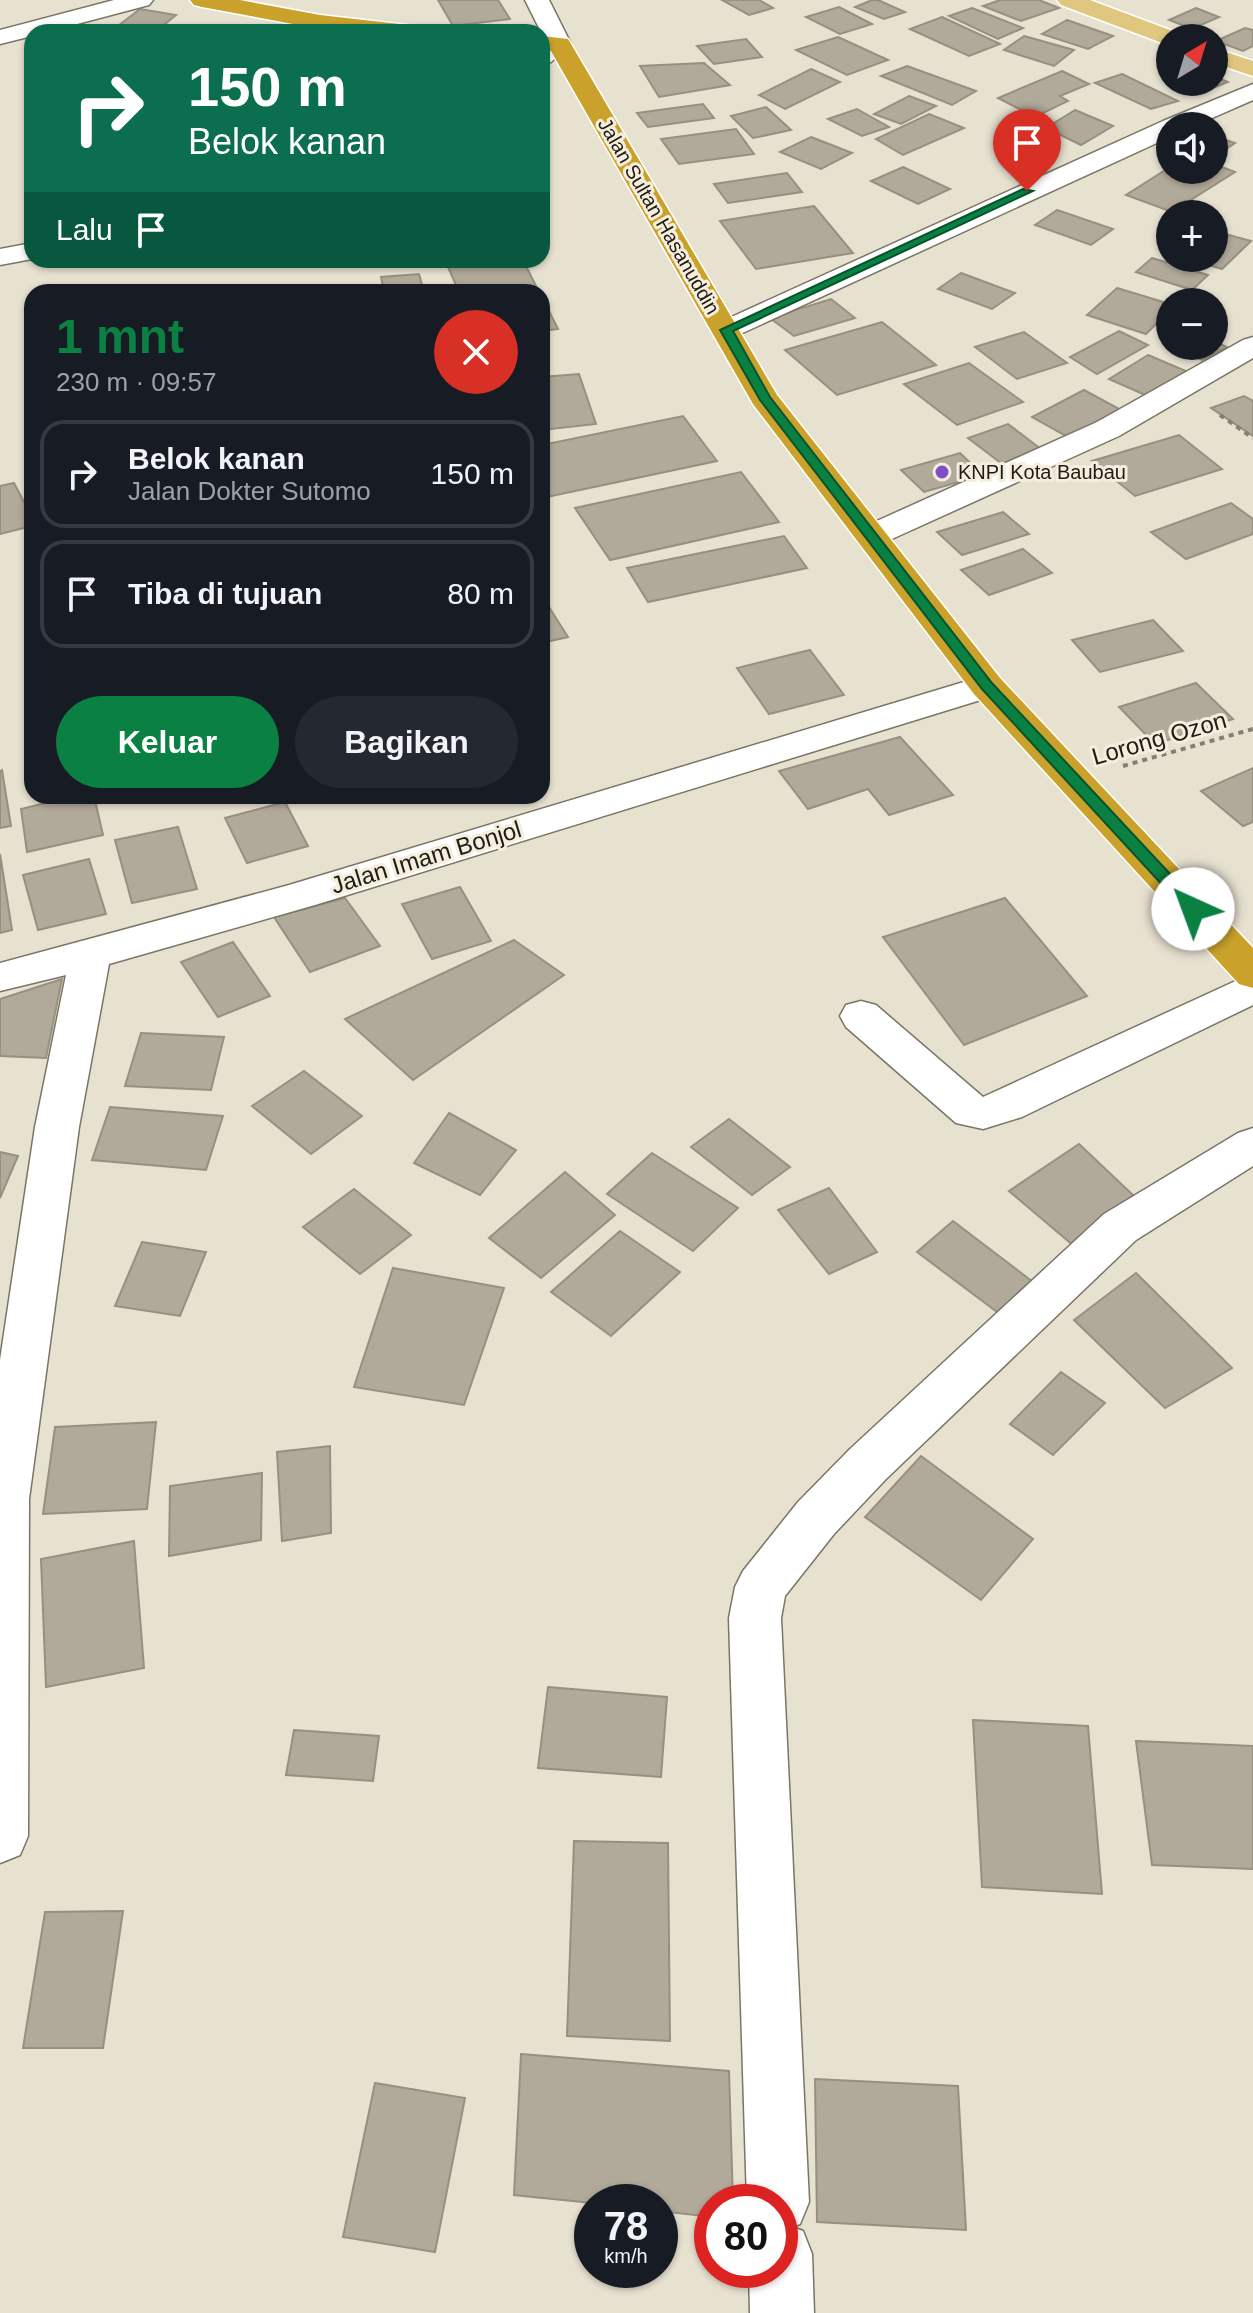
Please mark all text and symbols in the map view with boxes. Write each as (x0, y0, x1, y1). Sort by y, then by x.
north arrow (1156, 24, 1228, 96)
map controls (1156, 24, 1228, 360)
text: 150 m (188, 55, 347, 118)
icon: right (56, 56, 160, 160)
pin (993, 109, 1061, 191)
button: sound (1156, 112, 1228, 184)
street label: Jalan Sultan Hasanuddin (594, 114, 724, 318)
text: Belok kanan (188, 121, 386, 162)
icon: arrive (1005, 121, 1049, 165)
button: + (1156, 200, 1228, 272)
icon: arrive (129, 208, 173, 252)
text: Lalu (56, 213, 113, 246)
button: − (1156, 288, 1228, 360)
text: 1 mnt (56, 310, 184, 363)
button: close (434, 310, 518, 394)
text: 230 m · 09:57 (56, 367, 216, 397)
text: Belok kanan (128, 442, 305, 475)
icon: right (60, 452, 104, 496)
text: 150 m (431, 457, 514, 490)
place label: KNPI Kota Baubau (958, 461, 1126, 483)
marker: KNPI Kota Baubau (933, 463, 951, 481)
text: Jalan Dokter Sutomo (128, 476, 371, 506)
icon: arrive (60, 572, 104, 616)
text: Tiba di tujuan (128, 577, 322, 610)
text: 80 m (447, 577, 514, 610)
button: Keluar (56, 696, 279, 788)
button: Bagikan (295, 696, 518, 788)
street label: Lorong Ozon (1089, 706, 1229, 770)
street label: Jalan Imam Bonjol (328, 815, 524, 899)
position arrow (1151, 867, 1235, 951)
speed limit sign: 80 (694, 2184, 798, 2288)
text: 78 (604, 2204, 648, 2248)
text: km/h (604, 2245, 648, 2267)

